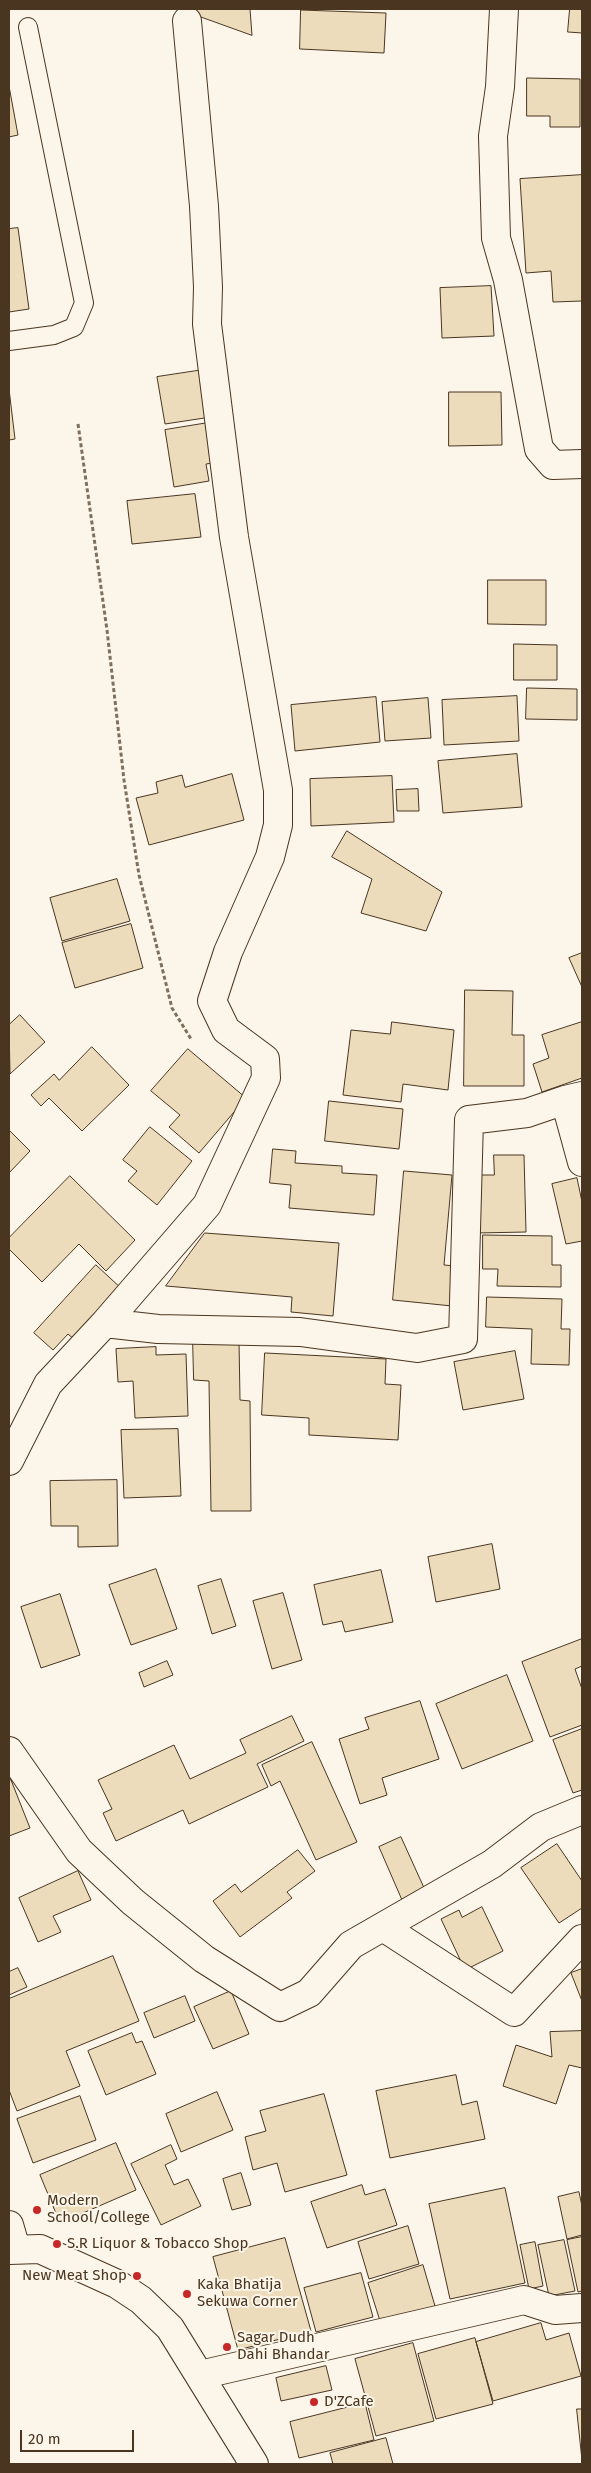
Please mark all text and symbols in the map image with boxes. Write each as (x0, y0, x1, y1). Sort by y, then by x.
place label: Modern School/College (47, 2192, 150, 2227)
marker: Modern School/College (31, 2204, 43, 2216)
place label: S.R Liquor & Tobacco Shop (67, 2235, 248, 2253)
marker: S.R Liquor & Tobacco Shop (51, 2238, 63, 2250)
place label: New Meat Shop (22, 2267, 127, 2285)
marker: New Meat Shop (131, 2270, 143, 2282)
place label: Kaka Bhatija Sekuwa Corner (197, 2276, 298, 2311)
marker: Kaka Bhatija Sekuwa Corner (181, 2288, 193, 2300)
place label: Sagar Dudh Dahi Bhandar (237, 2329, 329, 2364)
marker: Sagar Dudh Dahi Bhandar (221, 2341, 233, 2353)
place label: D'ZCafe (324, 2393, 374, 2411)
marker: D'ZCafe (308, 2396, 320, 2408)
scale bar (22, 2420, 136, 2452)
text: 20 m (28, 2430, 61, 2448)

